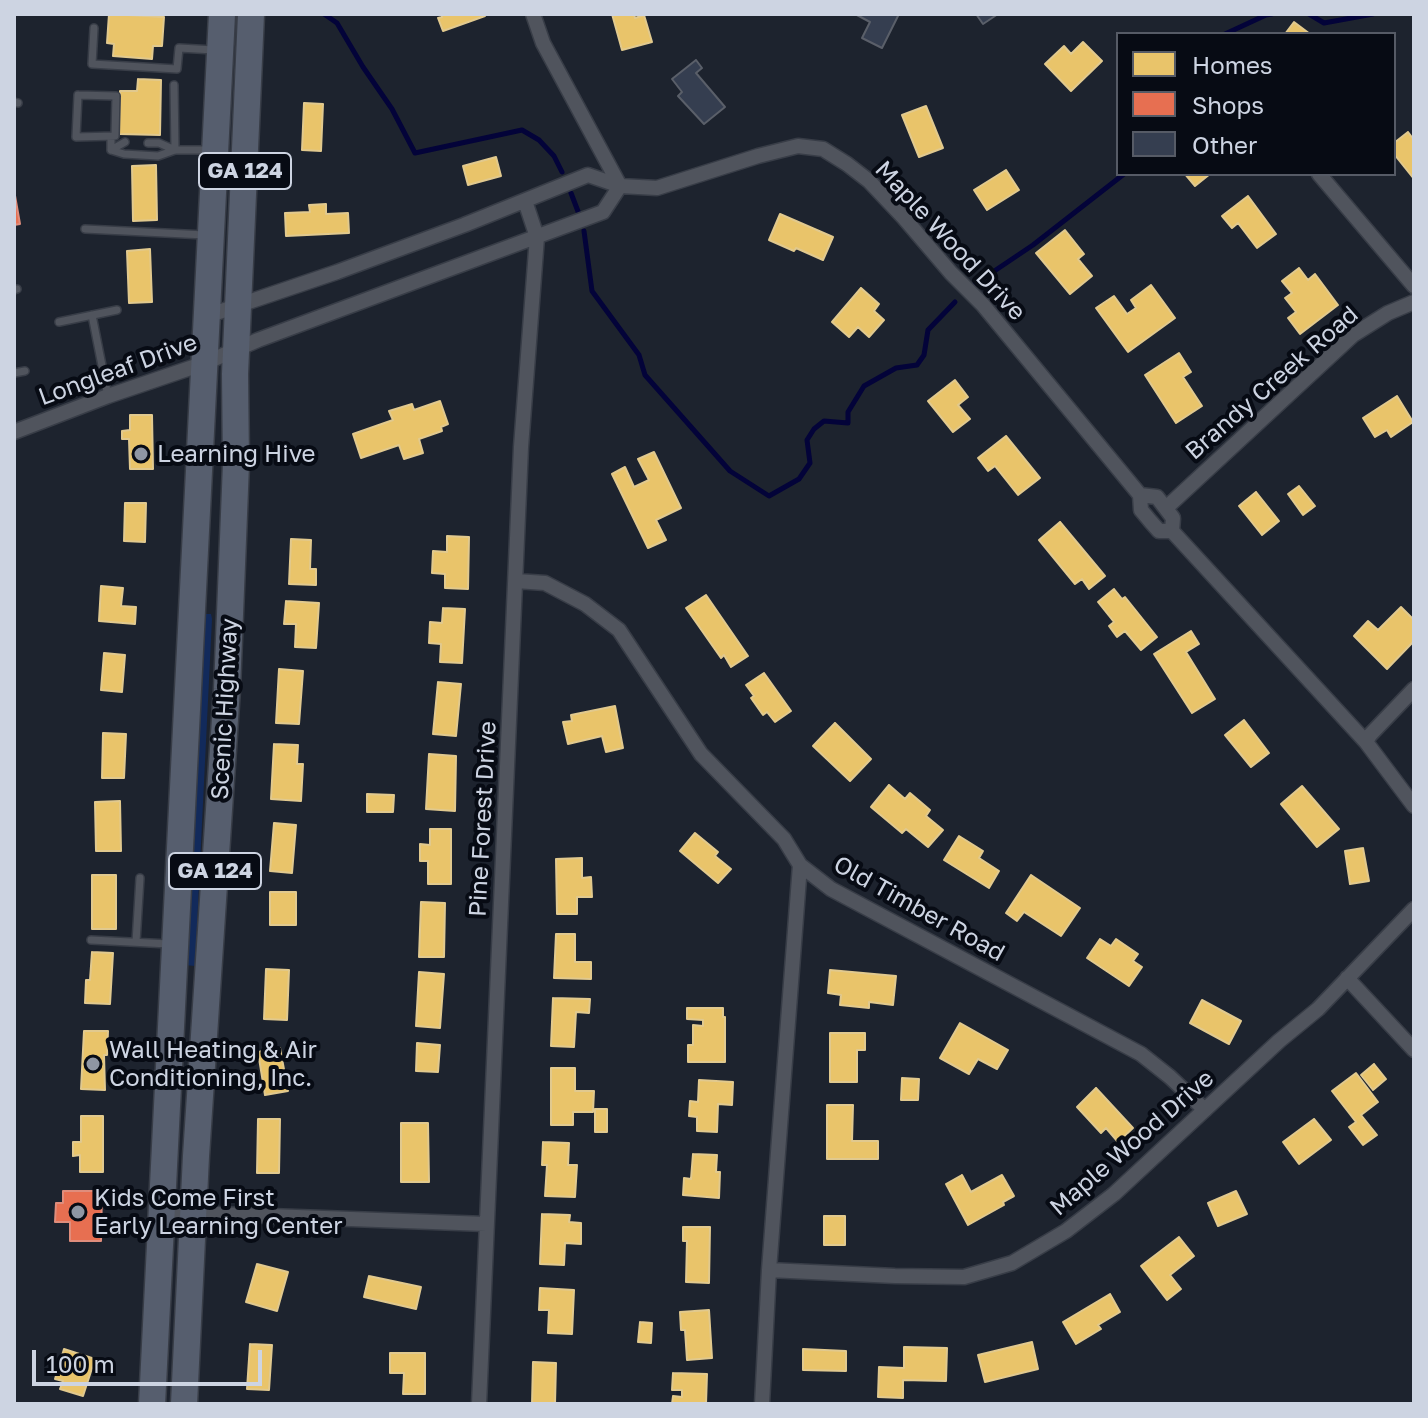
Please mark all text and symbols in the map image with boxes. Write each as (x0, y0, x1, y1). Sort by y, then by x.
legend (1116, 32, 1396, 176)
text: Homes (1192, 50, 1273, 79)
text: Shops (1192, 90, 1264, 119)
text: Other (1192, 130, 1257, 159)
road number: GA 124 (199, 153, 291, 189)
street label: Maple Wood Drive (869, 155, 1031, 327)
street label: Brandy Creek Road (1180, 300, 1364, 466)
street label: Longleaf Drive (35, 328, 201, 412)
place label: Learning Hive (157, 440, 316, 468)
marker: Learning Hive (132, 445, 150, 463)
street label: Scenic Highway (206, 617, 244, 801)
street label: Pine Forest Drive (463, 720, 503, 918)
street label: Old Timber Road (828, 850, 1010, 968)
road number: GA 124 (169, 853, 261, 889)
place label: Wall Heating & Air Conditioning, Inc. (109, 1036, 317, 1092)
marker: Wall Heating & Air Conditioning, Inc. (84, 1055, 102, 1073)
street label: Maple Wood Drive (1044, 1064, 1220, 1222)
place label: Kids Come First Early Learning Center (94, 1184, 343, 1240)
marker: Kids Come First Early Learning Center (69, 1203, 87, 1221)
scale bar (36, 1334, 266, 1384)
text: 100 m (46, 1349, 115, 1378)

